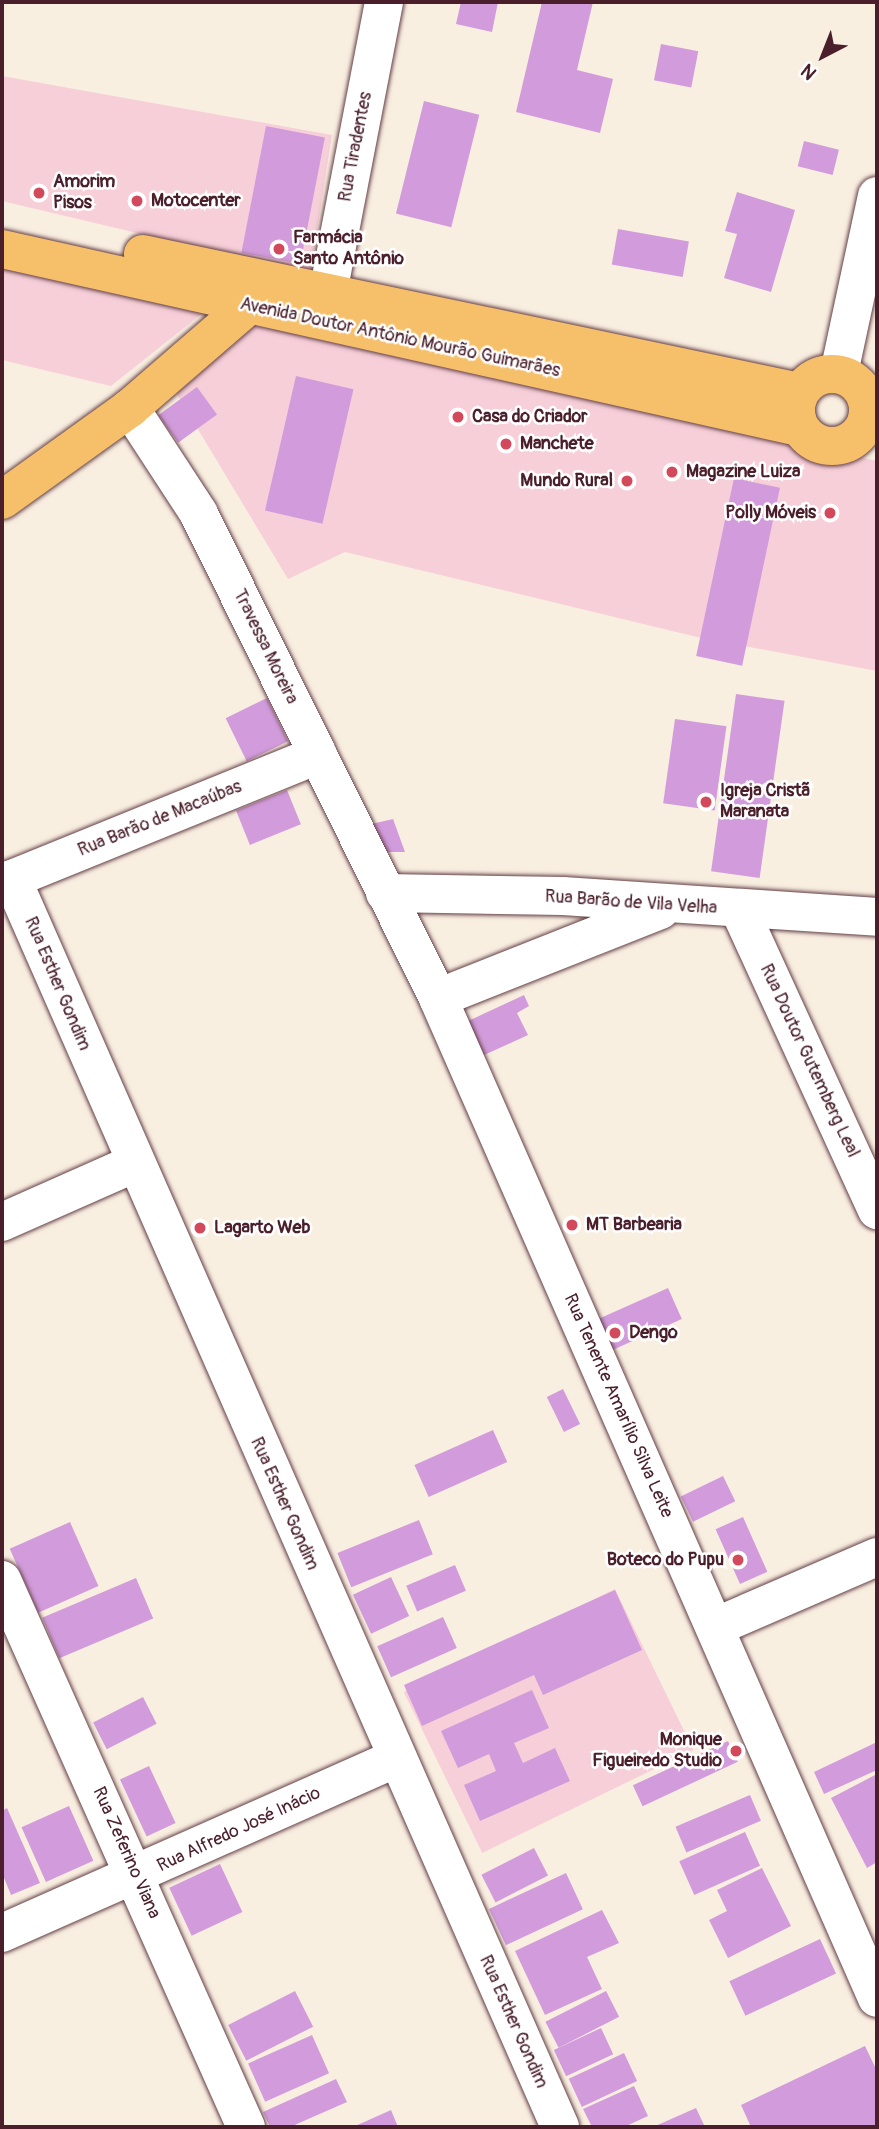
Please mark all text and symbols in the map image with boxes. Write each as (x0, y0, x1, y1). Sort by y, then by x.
north arrow (788, 21, 858, 91)
text: N (796, 58, 822, 85)
street label: Rua Tiradentes (335, 90, 377, 204)
place label: Amorim Pisos (53, 172, 115, 214)
marker: Amorim Pisos (31, 185, 47, 201)
place label: Motocenter (151, 190, 241, 212)
marker: Motocenter (129, 193, 145, 209)
place label: Farmácia Santo Antônio (293, 228, 404, 270)
marker: Farmácia Santo Antônio (271, 241, 287, 257)
street label: Avenida Doutor Antônio Mourão Guimarães (238, 294, 562, 382)
place label: Casa do Criador (472, 406, 587, 428)
marker: Casa do Criador (450, 409, 466, 425)
place label: Manchete (520, 433, 594, 455)
marker: Manchete (498, 436, 514, 452)
place label: Magazine Luiza (686, 461, 800, 483)
marker: Magazine Luiza (664, 464, 680, 480)
place label: Mundo Rural (520, 470, 613, 492)
marker: Mundo Rural (619, 473, 635, 489)
place label: Polly Móveis (725, 502, 816, 524)
marker: Polly Móveis (822, 505, 838, 521)
street label: Travessa Moreira (228, 586, 302, 708)
street label: Rua Barão de Macaúbas (75, 776, 245, 862)
place label: Igreja Cristã Maranata (720, 781, 811, 824)
marker: Igreja Cristã Maranata (698, 794, 714, 810)
street label: Rua Barão de Vila Velha (544, 886, 718, 920)
street label: Rua Esther Gondim (19, 914, 95, 1054)
street label: Rua Doutor Gutemberg Leal (755, 961, 863, 1161)
place label: MT Barbearia (586, 1214, 682, 1236)
place label: Lagarto Web (214, 1217, 310, 1239)
marker: MT Barbearia (564, 1217, 580, 1233)
marker: Lagarto Web (192, 1220, 208, 1236)
street label: Rua Tenente Amarílio Silva Leite (559, 1291, 677, 1521)
place label: Dengo (629, 1322, 678, 1344)
marker: Dengo (607, 1325, 623, 1341)
street label: Rua Esther Gondim (245, 1434, 323, 1574)
place label: Boteco do Pupu (607, 1549, 724, 1571)
marker: Boteco do Pupu (730, 1552, 746, 1568)
place label: Monique Figueiredo Studio (592, 1730, 722, 1772)
marker: Monique Figueiredo Studio (728, 1743, 744, 1759)
street label: Rua Alfredo José Inácio (154, 1783, 324, 1877)
street label: Rua Zeferino Viana (87, 1784, 165, 1922)
street label: Rua Esther Gondim (474, 1952, 552, 2092)

